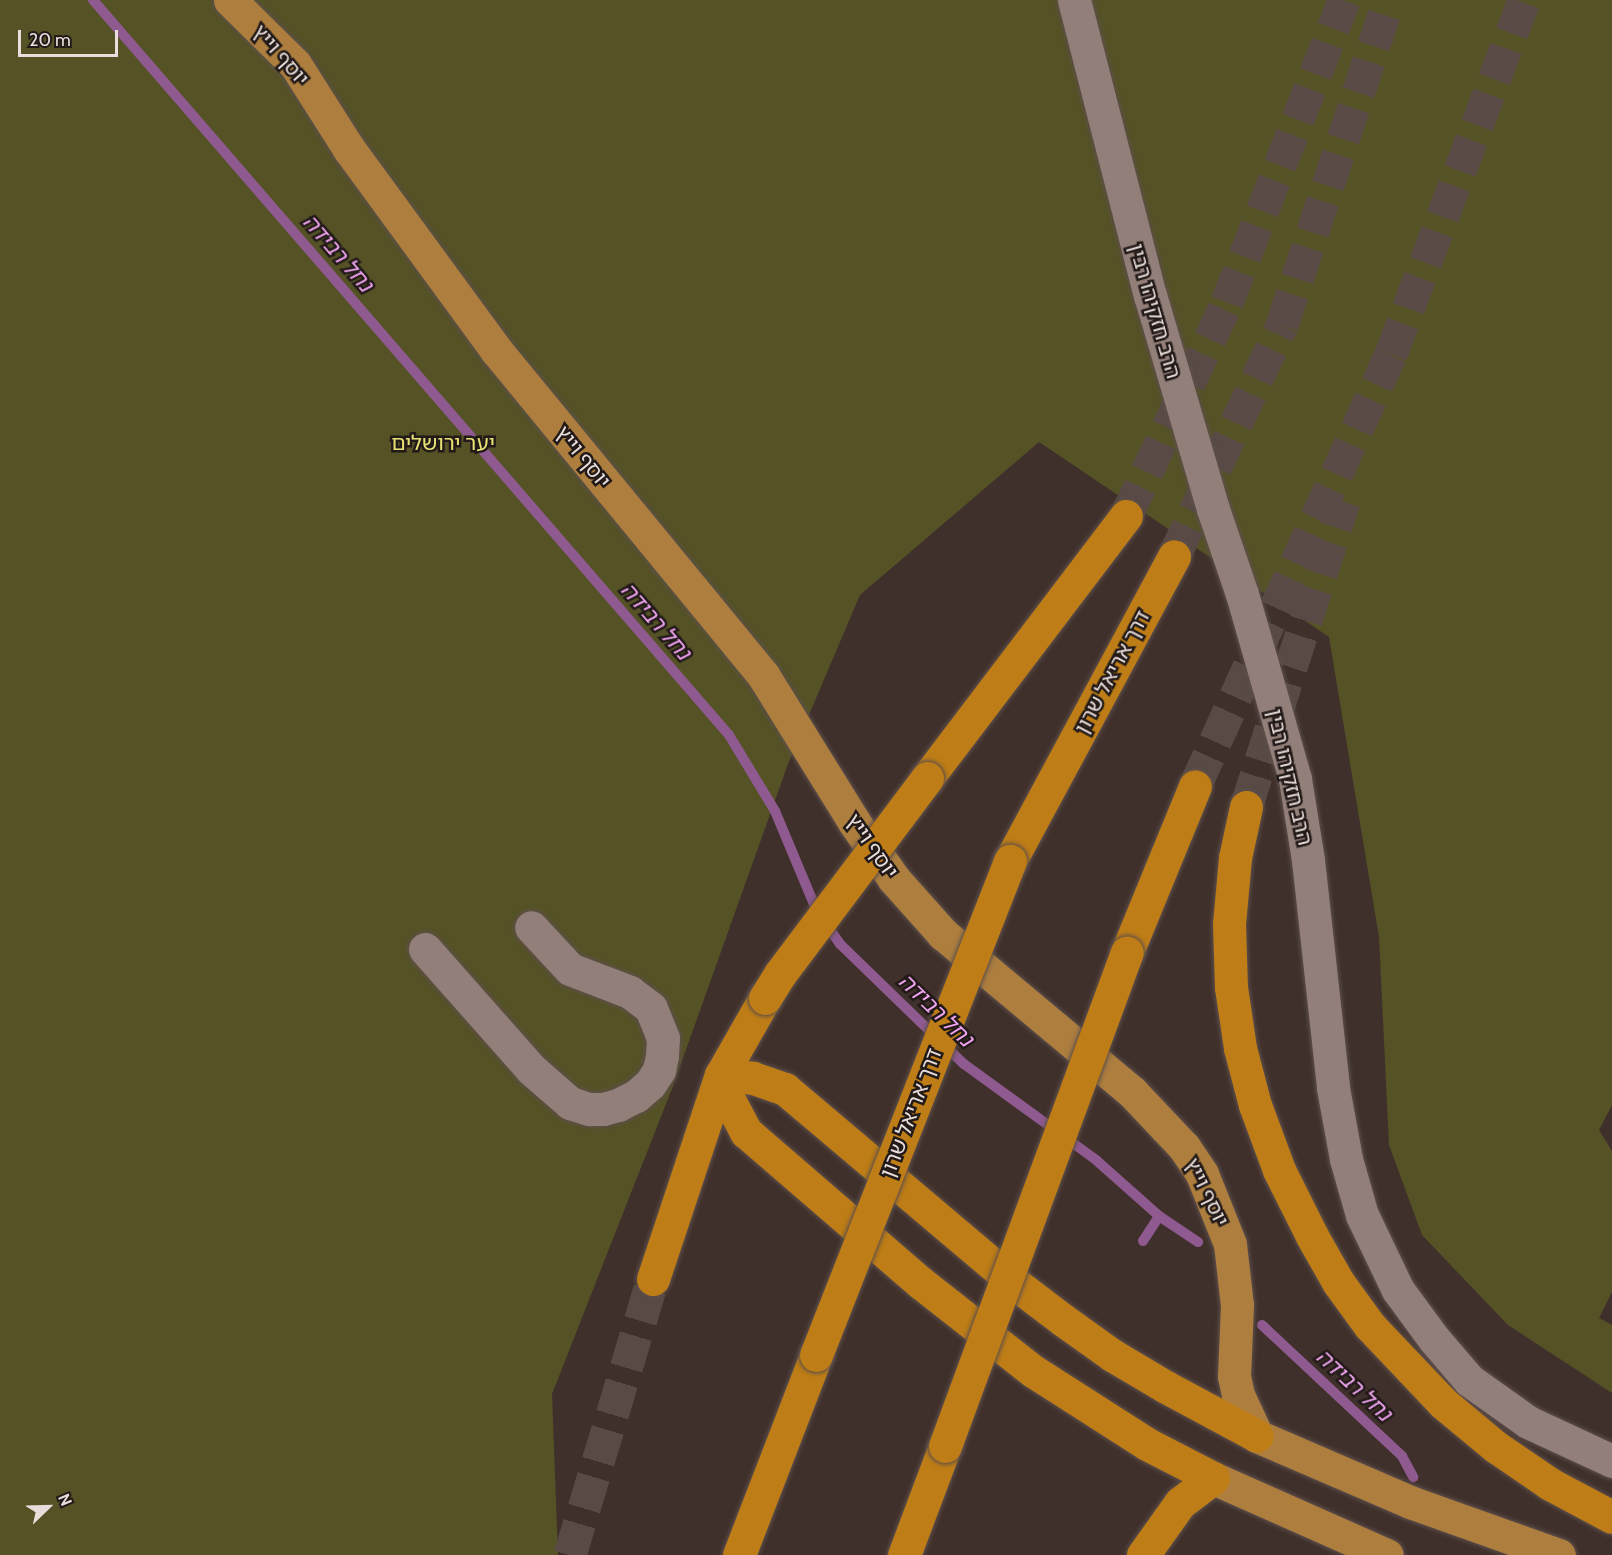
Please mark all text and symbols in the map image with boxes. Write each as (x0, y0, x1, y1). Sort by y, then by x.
scale bar (21, 18, 122, 56)
street label: יוסף וייץ (248, 19, 314, 91)
text: 20 m (29, 29, 71, 51)
water label: נחל רבידה (297, 209, 379, 297)
street label: הרב חזקיהו רבין (1124, 241, 1186, 381)
street label: יוסף וייץ (550, 421, 616, 493)
park label: יער ירושלים (391, 430, 495, 456)
water label: נחל רבידה (615, 577, 697, 665)
street label: דרך אריאל שרון (1069, 606, 1155, 738)
street label: הרב חזקיהו רבין (1262, 706, 1318, 848)
street label: יוסף וייץ (841, 809, 903, 883)
water label: נחל רבידה (893, 968, 979, 1052)
street label: דרך אריאל שרון (875, 1045, 947, 1181)
street label: יוסף וייץ (1180, 1154, 1234, 1230)
water label: נחל רבידה (1311, 1343, 1397, 1427)
north arrow (18, 1477, 78, 1537)
text: N (54, 1491, 76, 1509)

